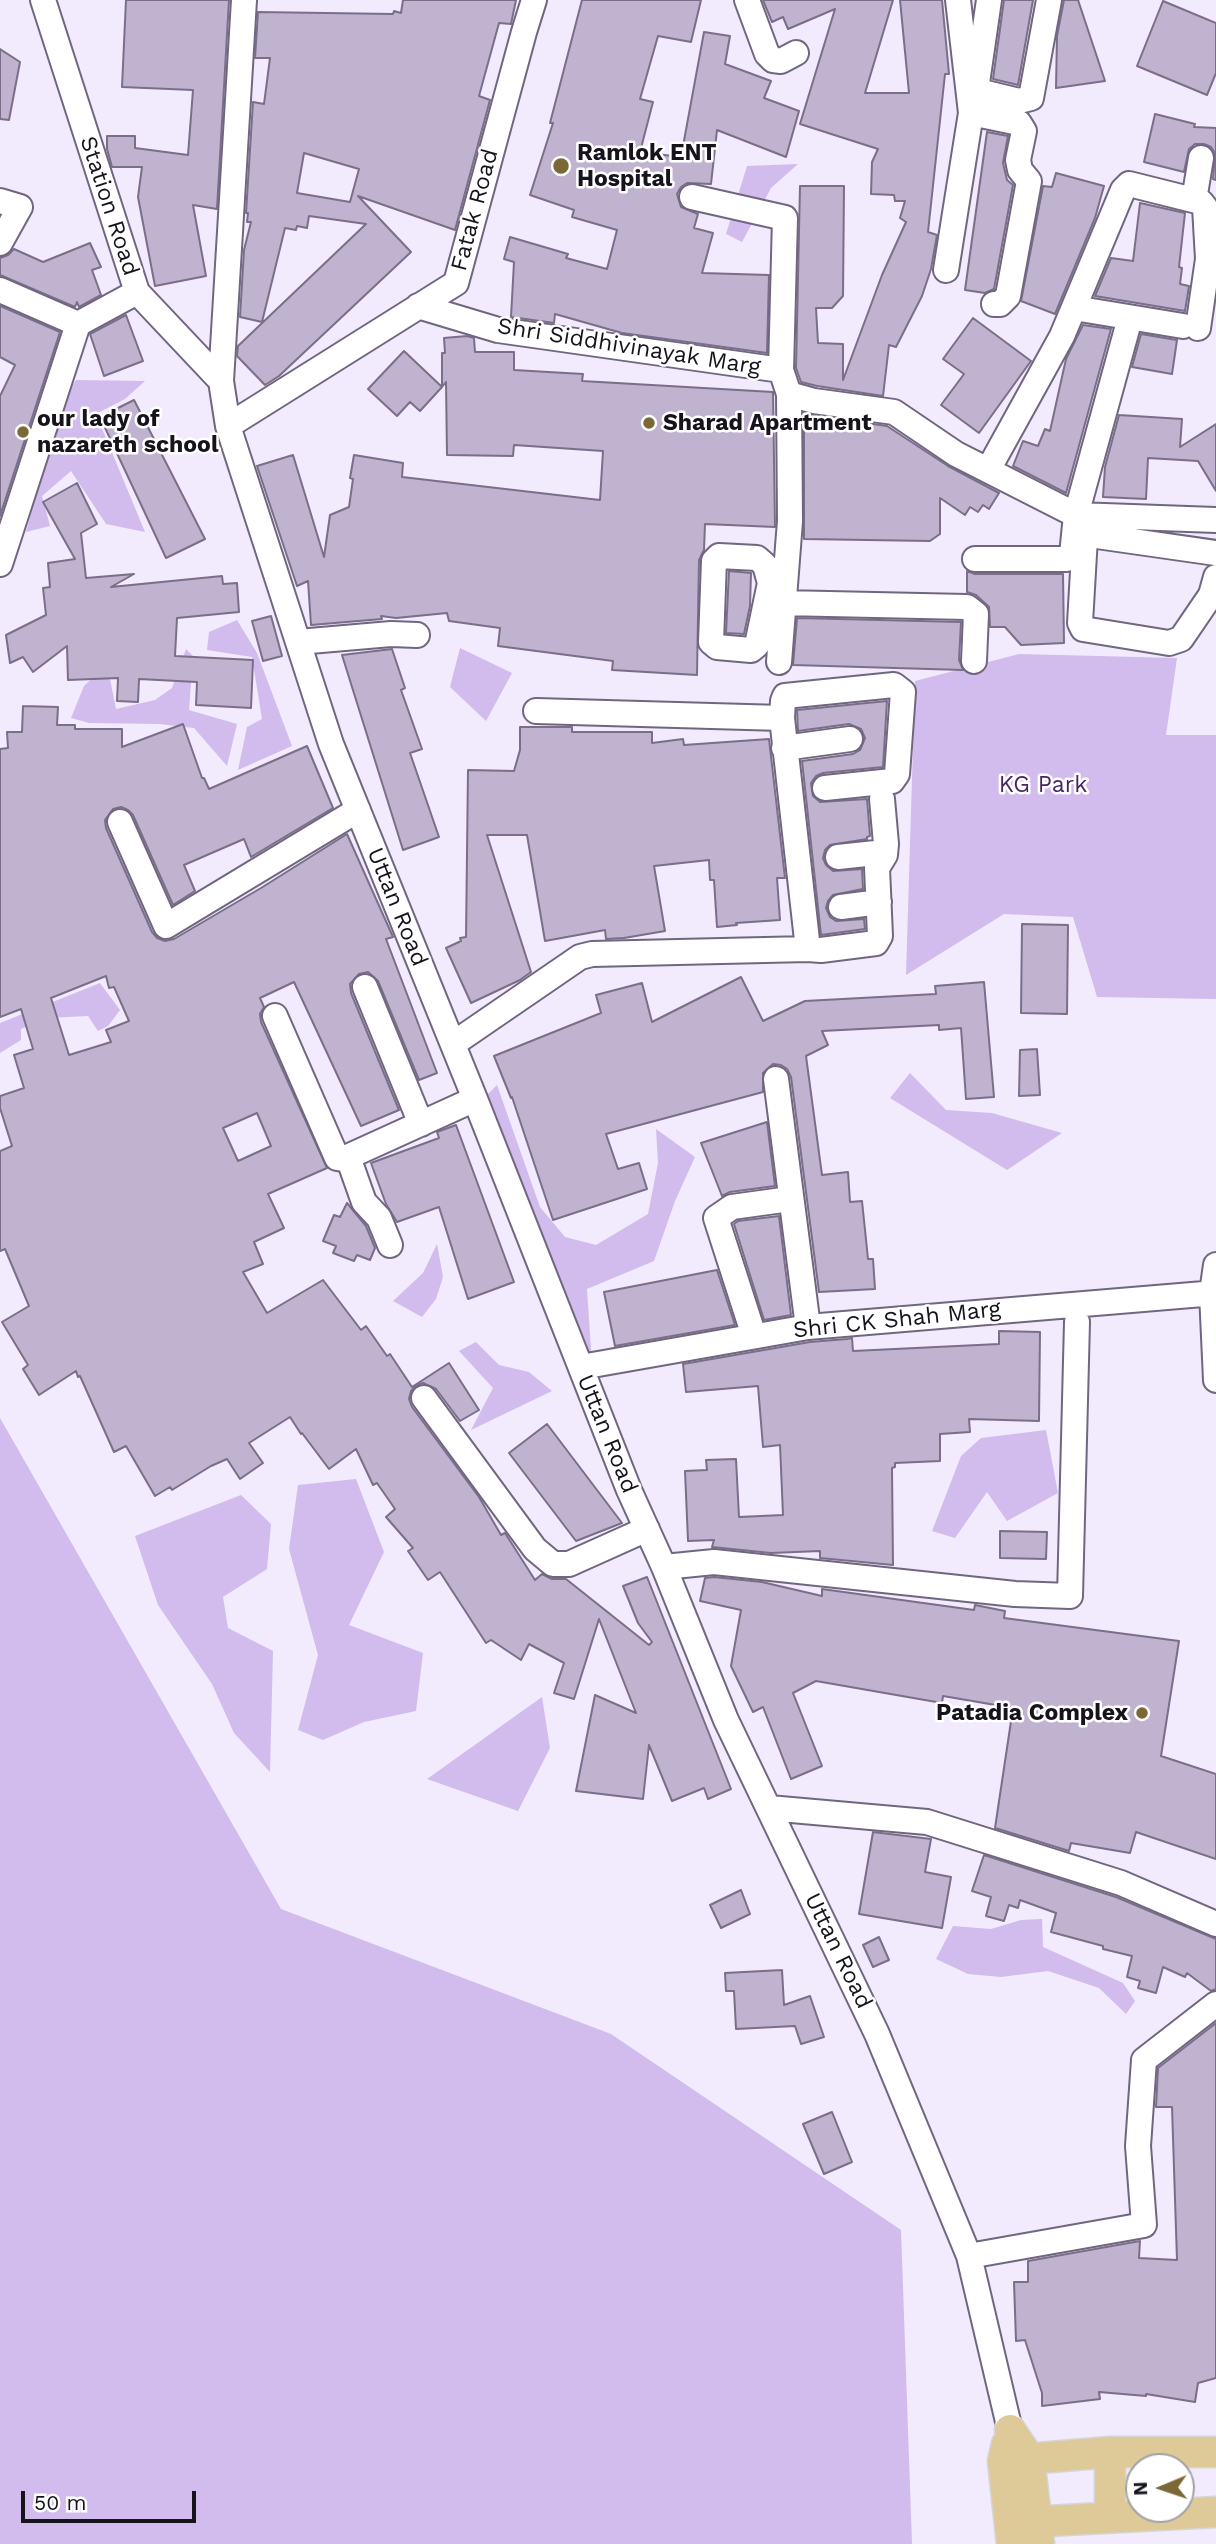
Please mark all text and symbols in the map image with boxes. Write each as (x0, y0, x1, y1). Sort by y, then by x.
street label: Station Road (74, 133, 144, 279)
place label: Ramlok ENT Hospital (577, 139, 717, 193)
street label: Fatak Road (445, 146, 505, 274)
marker: Ramlok ENT Hospital (551, 156, 571, 176)
street label: Shri Siddhivinayak Marg (495, 313, 763, 381)
place label: our lady of nazareth school (37, 405, 218, 459)
place label: Sharad Apartment (663, 409, 871, 437)
marker: Sharad Apartment (641, 415, 657, 431)
marker: our lady of nazareth school (15, 424, 31, 440)
park label: KG Park (999, 771, 1087, 799)
street label: Uttan Road (361, 844, 433, 970)
street label: Shri CK Shah Marg (792, 1295, 1002, 1345)
street label: Uttan Road (571, 1371, 643, 1497)
place label: Patadia Complex (936, 1699, 1128, 1727)
marker: Patadia Complex (1134, 1705, 1150, 1721)
street label: Uttan Road (798, 1889, 878, 2013)
north arrow (1125, 2453, 1195, 2523)
scale bar (24, 2478, 200, 2522)
text: N (1129, 2481, 1152, 2496)
text: 50 m (34, 2490, 86, 2515)

